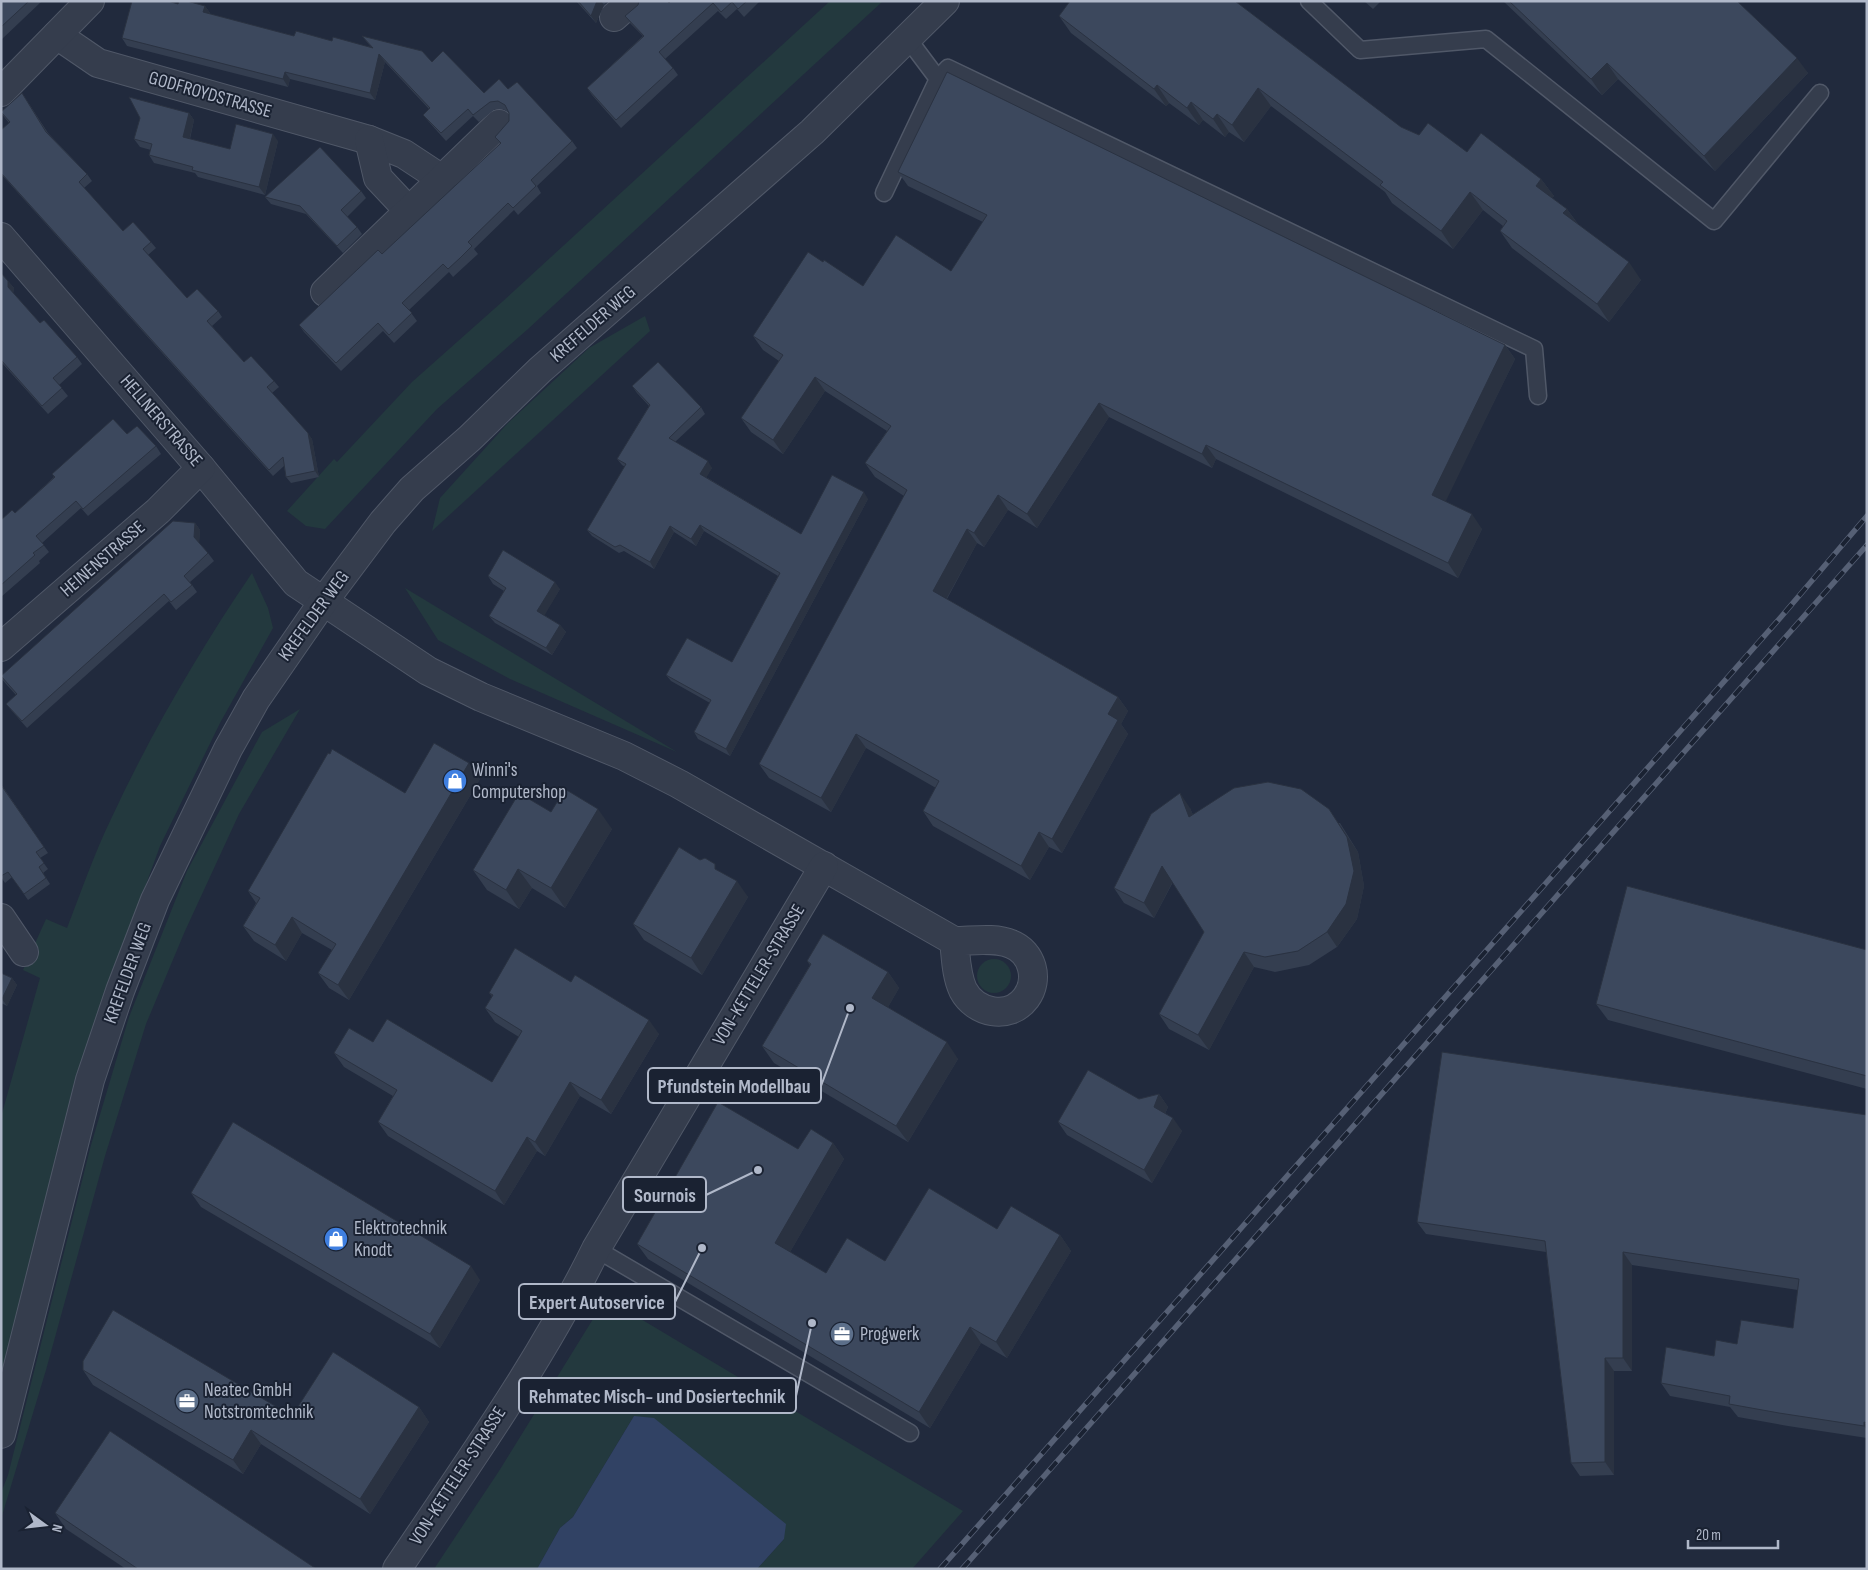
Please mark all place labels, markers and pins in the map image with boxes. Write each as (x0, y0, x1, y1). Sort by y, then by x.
place label: Winni's Computershop (472, 759, 566, 804)
shop icon: Winni's Computershop (442, 768, 468, 794)
callout: Pfundstein Modellbau (648, 1068, 821, 1103)
callout: Sournois (623, 1177, 706, 1212)
place label: Elektrotechnik Knodt (354, 1217, 448, 1262)
shop icon: Elektrotechnik Knodt (323, 1226, 349, 1252)
callout: Expert Autoservice (519, 1284, 675, 1319)
office icon: Progwerk (829, 1321, 855, 1347)
place label: Progwerk (860, 1323, 920, 1346)
callout: Rehmatec Misch- und Dosiertechnik (519, 1378, 796, 1413)
place label: Neatec GmbH Notstromtechnik (204, 1379, 314, 1424)
office icon: Neatec GmbH Notstromtechnik (174, 1388, 200, 1414)

